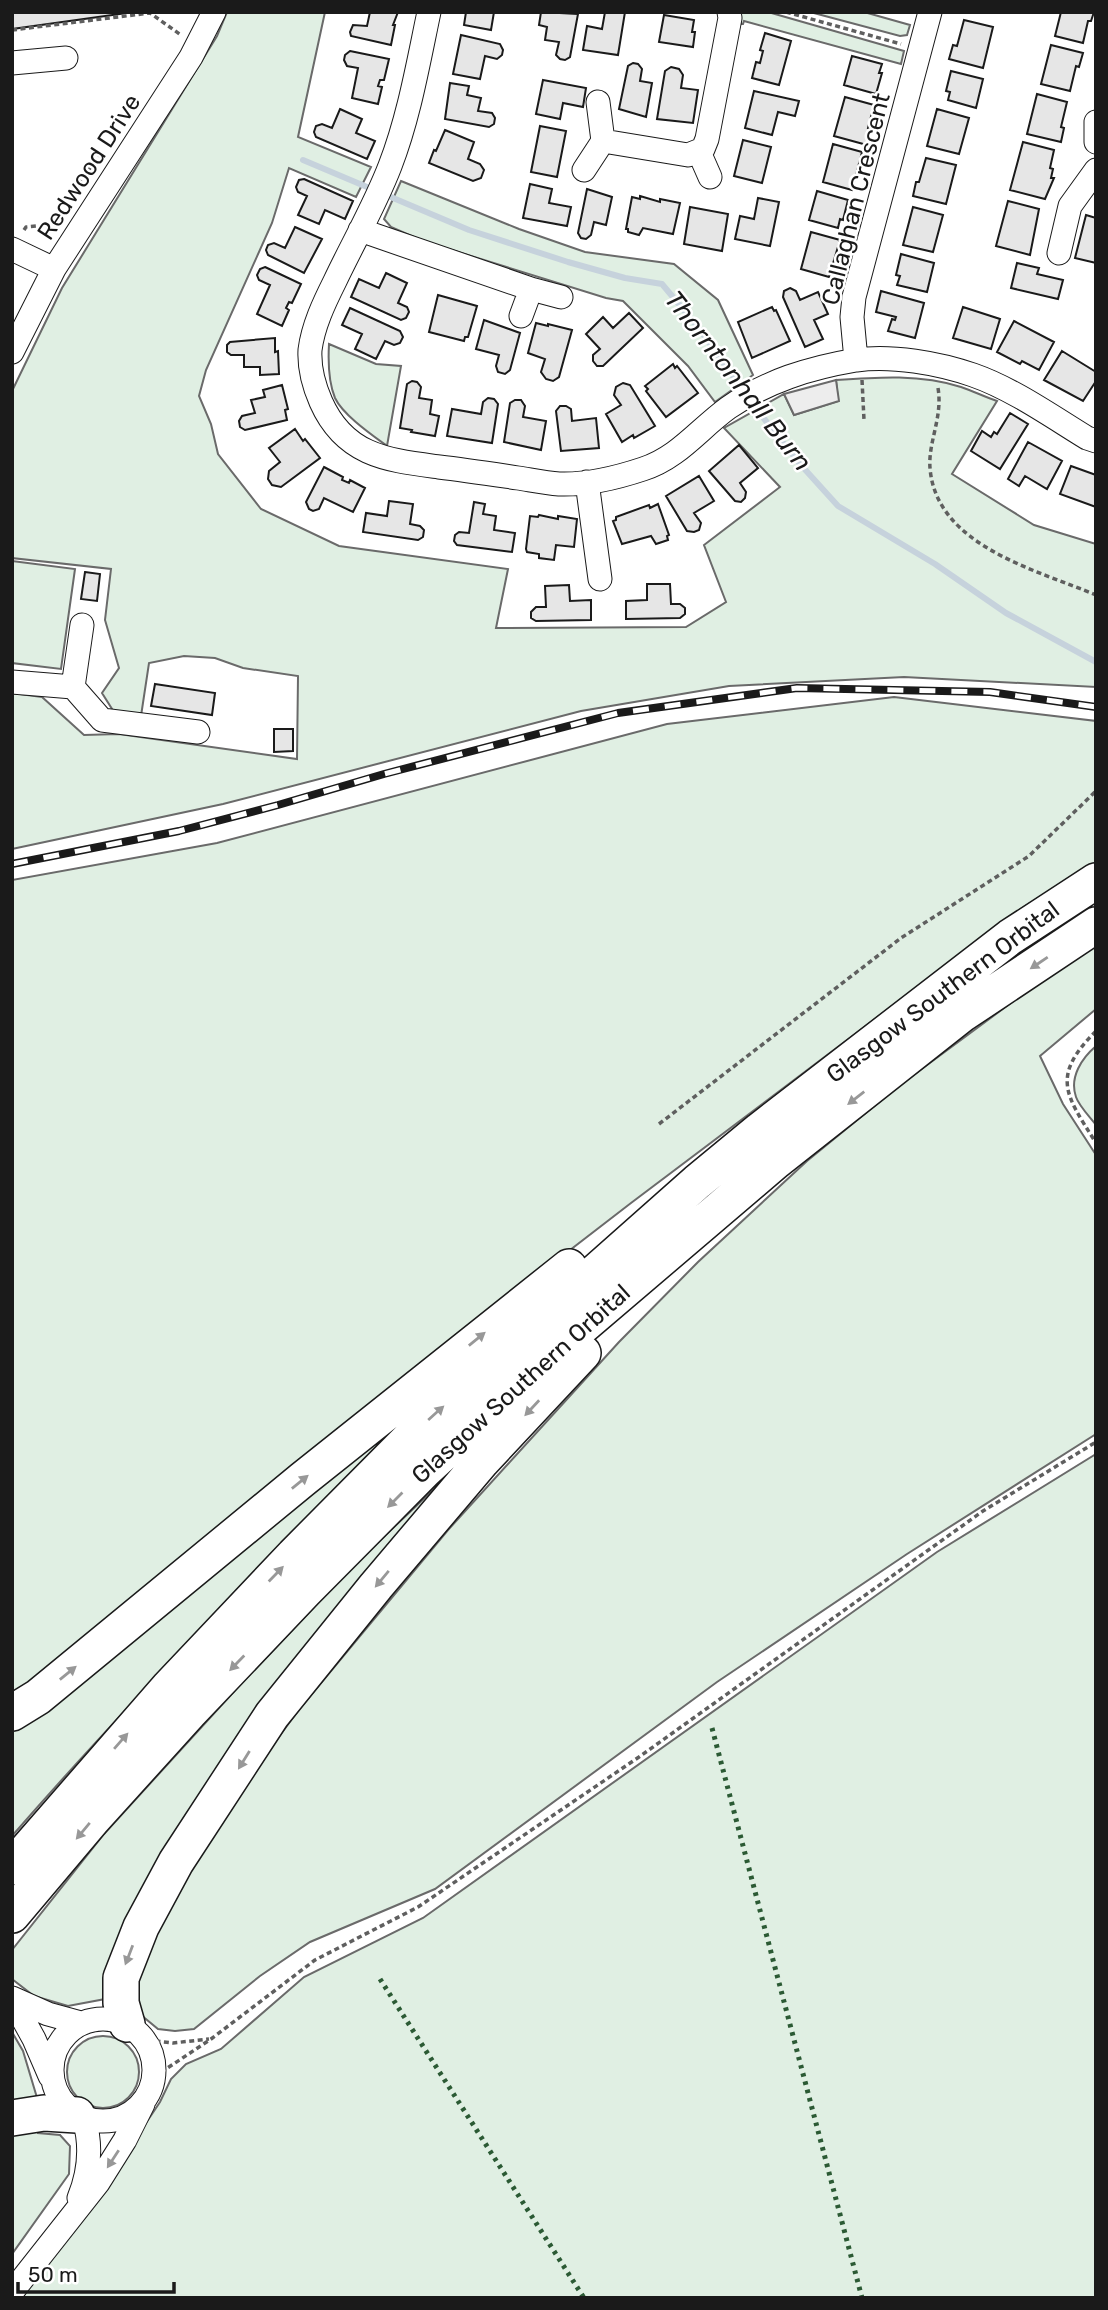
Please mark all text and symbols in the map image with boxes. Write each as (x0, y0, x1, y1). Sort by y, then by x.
street label: Redwood Drive (32, 89, 146, 245)
street label: Callaghan Crescent (816, 90, 896, 308)
water label: Thorntonhall Burn (658, 285, 818, 477)
street label: Glasgow Southern Orbital (821, 895, 1065, 1089)
one-way arrow (1030, 956, 1048, 970)
one-way arrow (847, 1090, 865, 1104)
street label: Glasgow Southern Orbital (406, 1279, 636, 1489)
one-way arrow (469, 1332, 486, 1347)
one-way arrow (524, 1399, 540, 1416)
one-way arrow (427, 1405, 445, 1421)
one-way arrow (290, 1474, 308, 1489)
one-way arrow (387, 1491, 404, 1508)
one-way arrow (267, 1566, 284, 1583)
one-way arrow (375, 1571, 390, 1588)
one-way arrow (229, 1654, 245, 1671)
one-way arrow (59, 1666, 76, 1681)
one-way arrow (113, 1733, 128, 1750)
one-way arrow (237, 1750, 250, 1769)
one-way arrow (76, 1822, 91, 1839)
one-way arrow (123, 1945, 134, 1966)
one-way arrow (107, 2149, 120, 2168)
scale bar (18, 2250, 173, 2294)
text: 50 m (28, 2262, 78, 2287)

